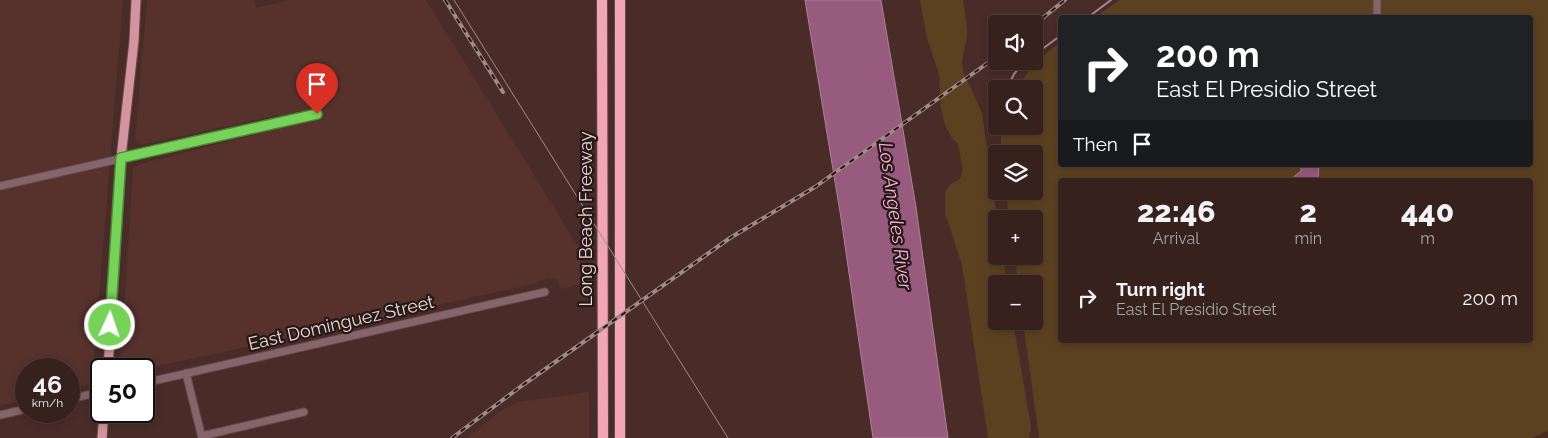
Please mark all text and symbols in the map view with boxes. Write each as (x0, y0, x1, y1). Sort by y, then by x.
map controls (988, 15, 1043, 330)
button: sound (988, 15, 1043, 70)
text: 200 m (1156, 34, 1260, 75)
icon: right (1073, 35, 1138, 100)
pin (296, 63, 338, 114)
icon: arrive (303, 70, 331, 98)
text: East El Presidio Street (1156, 76, 1377, 102)
button: search (988, 80, 1043, 135)
icon: arrive (1128, 130, 1156, 158)
street label: Long Beach Freeway (575, 131, 596, 307)
text: Then (1073, 133, 1118, 155)
water label: Los Angeles River (875, 141, 917, 293)
button: layers (988, 145, 1043, 200)
text: 22:46 (1137, 194, 1216, 229)
text: 2 (1300, 194, 1317, 229)
text: 440 (1401, 194, 1454, 229)
button: + (988, 210, 1043, 265)
text: Arrival (1153, 229, 1200, 248)
text: min (1294, 229, 1322, 248)
text: m (1420, 229, 1435, 248)
button: − (988, 275, 1043, 330)
text: Turn right (1116, 278, 1205, 300)
icon: right (1073, 284, 1101, 312)
text: 200 m (1463, 287, 1518, 309)
street label: East Dominguez Street (246, 291, 436, 354)
position arrow (83, 298, 135, 350)
text: East El Presidio Street (1116, 300, 1277, 319)
speed limit sign: 50 (90, 358, 155, 423)
text: 46 (33, 369, 62, 399)
text: km/h (32, 396, 63, 410)

